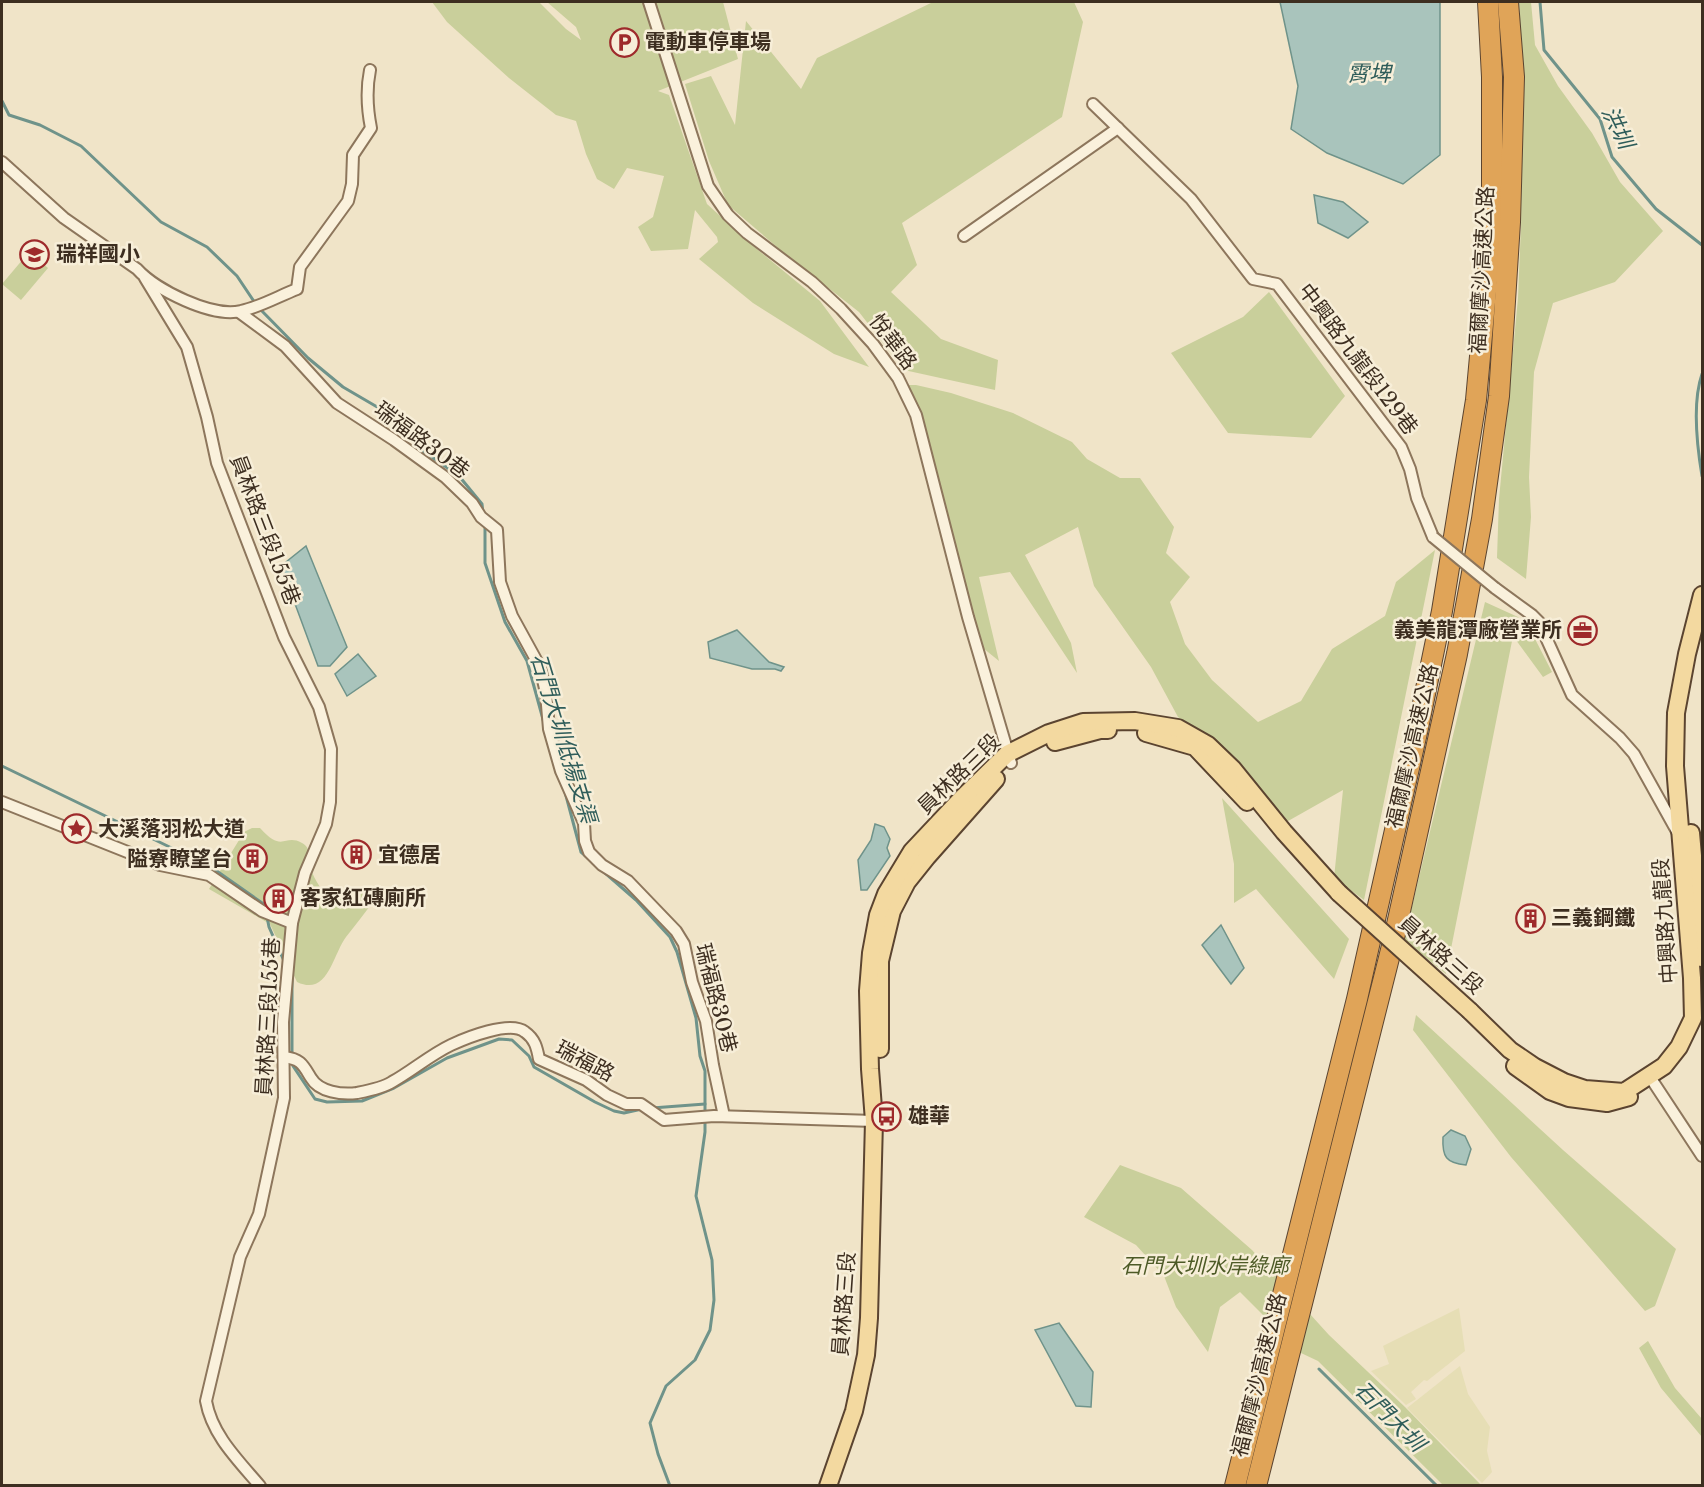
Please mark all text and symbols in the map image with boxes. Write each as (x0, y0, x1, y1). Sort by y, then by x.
parking icon: 電動車停車場 (608, 26, 640, 58)
place label: 電動車停車場 (645, 29, 771, 55)
water label: 霄埤 (1347, 60, 1394, 87)
water label: 洪圳 (1596, 102, 1641, 156)
street label: 福爾摩沙高速公路 (1465, 185, 1499, 355)
school or university icon: 瑞祥國小 (19, 238, 51, 270)
place label: 瑞祥國小 (56, 241, 140, 267)
street label: 中興路九龍段129巷 (1293, 278, 1423, 440)
street label: 悅華路 (864, 309, 922, 375)
street label: 瑞福路30巷 (369, 396, 475, 484)
street label: 員林路三段155巷 (224, 451, 306, 609)
office icon: 義美龍潭廠營業所 (1567, 614, 1599, 646)
place label: 義美龍潭廠營業所 (1394, 617, 1562, 643)
water label: 石門大圳低揚支渠 (525, 650, 603, 829)
street label: 福爾摩沙高速公路 (1380, 661, 1444, 831)
street label: 員林路三段 (912, 728, 1006, 820)
place icon: 大溪落羽松大道 (61, 813, 93, 845)
place label: 大溪落羽松大道 (98, 816, 245, 842)
building icon: 宜德居 (341, 839, 373, 871)
place label: 宜德居 (378, 842, 441, 868)
building icon: 隘寮瞭望台 (237, 843, 269, 875)
place label: 隘寮瞭望台 (127, 846, 232, 872)
street label: 中興路九龍段 (1648, 857, 1682, 985)
building icon: 客家紅磚廁所 (263, 882, 295, 914)
place label: 客家紅磚廁所 (300, 885, 426, 911)
building icon: 三義鋼鐵 (1514, 902, 1546, 934)
place label: 三義鋼鐵 (1551, 905, 1635, 931)
street label: 員林路三段 (1393, 910, 1489, 1000)
street label: 員林路三段155巷 (251, 937, 285, 1097)
street label: 瑞福路30巷 (690, 941, 742, 1055)
street label: 瑞福路 (551, 1035, 619, 1087)
bus stop icon: 雄華 (871, 1100, 903, 1132)
place label: 雄華 (908, 1103, 950, 1129)
street label: 員林路三段 (827, 1251, 861, 1357)
park label: 石門大圳水岸綠廊 (1121, 1253, 1292, 1279)
street label: 福爾摩沙高速公路 (1226, 1290, 1292, 1460)
water label: 石門大圳 (1349, 1376, 1432, 1459)

